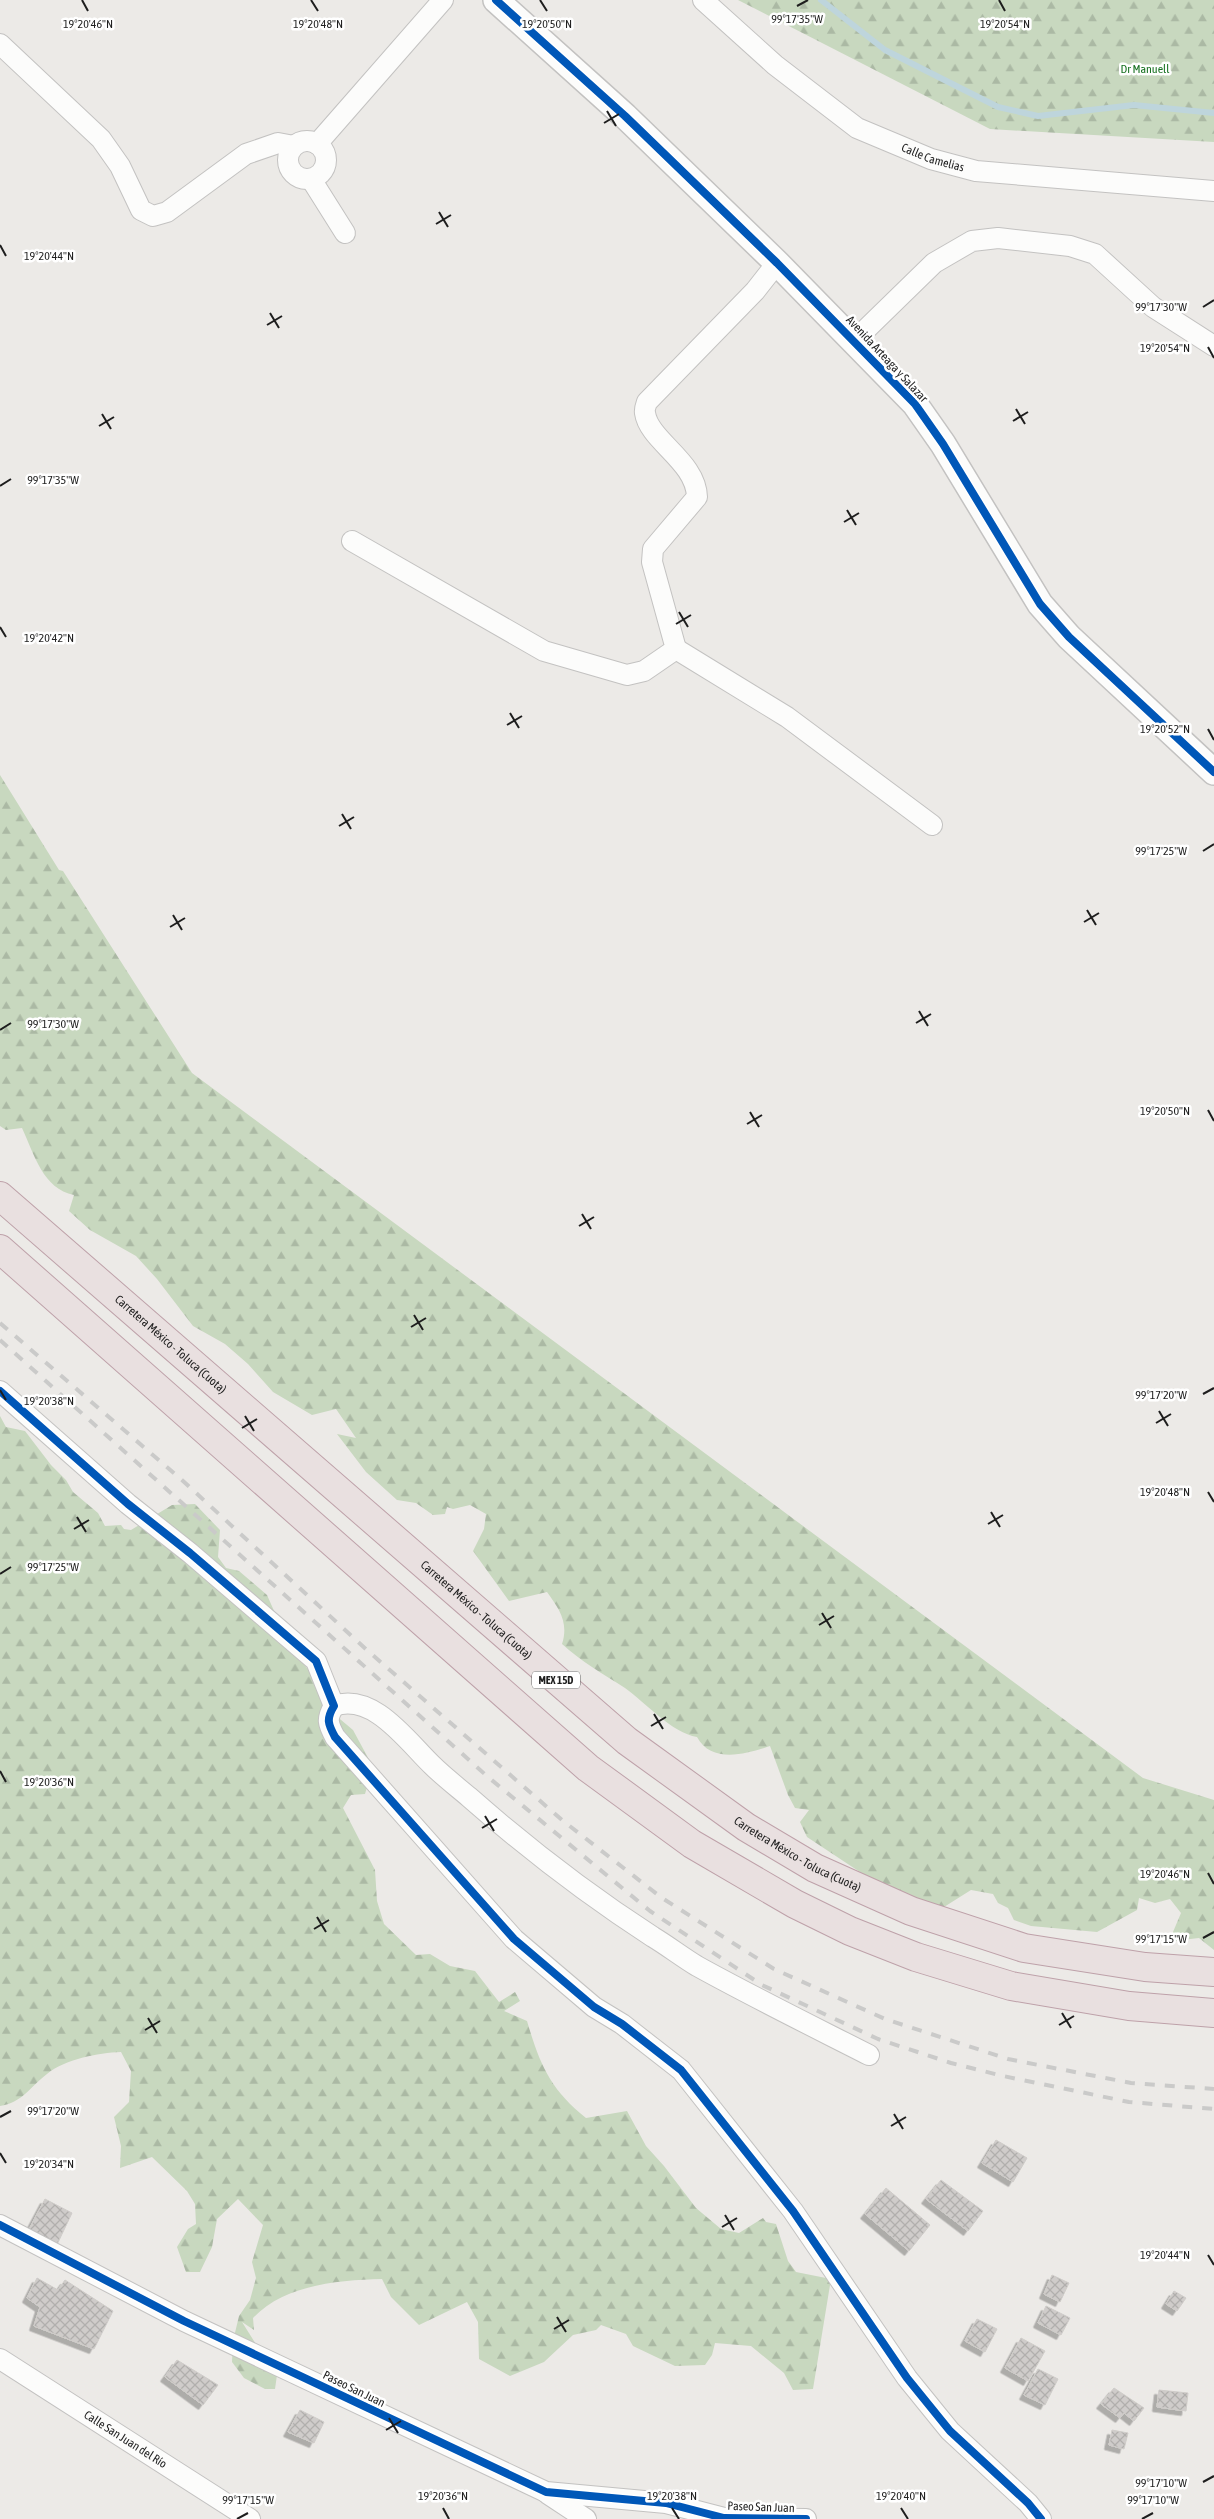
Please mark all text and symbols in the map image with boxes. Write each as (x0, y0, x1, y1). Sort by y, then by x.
text: 99°17'35"W (771, 12, 823, 26)
text: 19°20'46"N (63, 17, 113, 31)
text: 19°20'48"N (293, 17, 343, 31)
text: 19°20'50"N (522, 17, 572, 31)
text: 19°20'54"N (980, 17, 1030, 31)
park label: Dr Manuell (1121, 62, 1170, 76)
street label: Calle Camelias (899, 140, 966, 175)
text: 19°20'44"N (24, 249, 74, 263)
text: 99°17'30"W (1135, 300, 1187, 314)
street label: Avenida Arteaga y Salazar (843, 313, 931, 405)
text: 19°20'54"N (1140, 341, 1190, 355)
text: 99°17'35"W (27, 473, 79, 487)
text: 19°20'42"N (24, 631, 74, 645)
text: 19°20'52"N (1140, 722, 1190, 736)
text: 99°17'25"W (1135, 844, 1187, 858)
text: 99°17'30"W (27, 1017, 79, 1031)
text: 19°20'50"N (1140, 1104, 1190, 1118)
street label: Carretera México - Toluca (Cuota) (112, 1292, 229, 1396)
text: 99°17'20"W (1135, 1388, 1187, 1402)
text: 19°20'38"N (24, 1394, 74, 1408)
text: 19°20'48"N (1140, 1485, 1190, 1499)
street label: Carretera México - Toluca (Cuota) (418, 1558, 535, 1662)
text: 99°17'25"W (27, 1560, 79, 1574)
road number: MEX 15D (532, 1672, 580, 1688)
text: 19°20'36"N (24, 1775, 74, 1789)
street label: Carretera México - Toluca (Cuota) (731, 1814, 863, 1895)
text: 19°20'46"N (1140, 1867, 1190, 1881)
text: 99°17'15"W (1135, 1932, 1187, 1946)
text: 99°17'20"W (27, 2104, 79, 2118)
text: 19°20'34"N (24, 2157, 74, 2171)
text: 19°20'44"N (1140, 2248, 1190, 2262)
street label: Paseo San Juan (321, 2368, 387, 2410)
street label: Calle San Juan del Río (81, 2408, 170, 2471)
text: 99°17'10"W (1135, 2476, 1187, 2490)
text: 19°20'36"N (418, 2489, 468, 2503)
text: 19°20'38"N (647, 2489, 697, 2503)
text: 19°20'40"N (876, 2489, 926, 2503)
text: 99°17'15"W (222, 2493, 274, 2507)
text: 99°17'10"W (1127, 2493, 1179, 2507)
street label: Paseo San Juan (727, 2499, 795, 2515)

